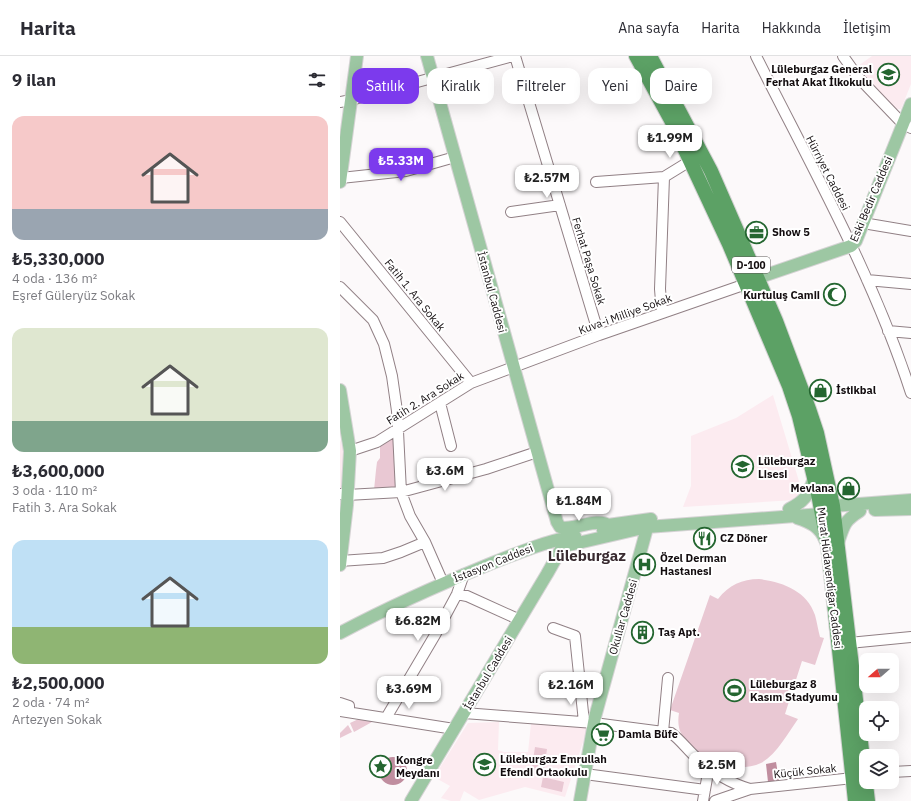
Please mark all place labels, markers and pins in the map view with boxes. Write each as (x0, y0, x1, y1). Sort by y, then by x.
place label: Lüleburgaz General Ferhat Akat İlkokulu (766, 62, 873, 89)
school or university icon: Lüleburgaz General Ferhat Akat İlkokulu (875, 62, 901, 88)
pin: ₺1.99M (637, 125, 703, 159)
pin: ₺5.33M (368, 148, 434, 182)
pin: ₺2.57M (514, 165, 580, 199)
office icon: Show 5 (744, 219, 770, 245)
place label: Show 5 (772, 225, 810, 239)
mosque icon: Kurtuluş Camii (822, 282, 848, 308)
place label: Kurtuluş Camii (743, 288, 820, 302)
shop icon: İstikbal (808, 377, 834, 403)
place label: İstikbal (836, 383, 877, 397)
school or university icon: Lüleburgaz Lisesi (730, 454, 756, 480)
place label: Lüleburgaz Lisesi (758, 454, 816, 481)
pin: ₺3.6M (417, 458, 473, 492)
shop icon: Mevlana (836, 475, 862, 501)
place label: Mevlana (791, 481, 834, 495)
pin: ₺1.84M (546, 488, 612, 522)
restaurant icon: CZ Döner (692, 525, 718, 551)
place label: CZ Döner (720, 531, 768, 545)
hospital icon: Özel Derman Hastanesi (632, 551, 658, 577)
place label: Özel Derman Hastanesi (660, 551, 726, 578)
pin: ₺6.82M (385, 608, 451, 642)
building icon: Taş Apt. (629, 619, 655, 645)
place label: Taş Apt. (658, 625, 700, 639)
pin: ₺2.16M (538, 672, 604, 706)
pin: ₺3.69M (376, 676, 442, 710)
sports icon: Lüleburgaz 8 Kasım Stadyumu (722, 677, 748, 703)
place label: Lüleburgaz 8 Kasım Stadyumu (750, 677, 838, 704)
supermarket icon: Damla Büfe (589, 721, 615, 747)
place label: Damla Büfe (618, 727, 678, 741)
school or university icon: Lüleburgaz Emrullah Efendi Ortaokulu (471, 752, 497, 778)
place label: Lüleburgaz Emrullah Efendi Ortaokulu (500, 752, 607, 779)
pin: ₺2.5M (689, 752, 745, 786)
place icon: Kongre Meydanı (367, 753, 393, 779)
place label: Kongre Meydanı (396, 753, 440, 780)

